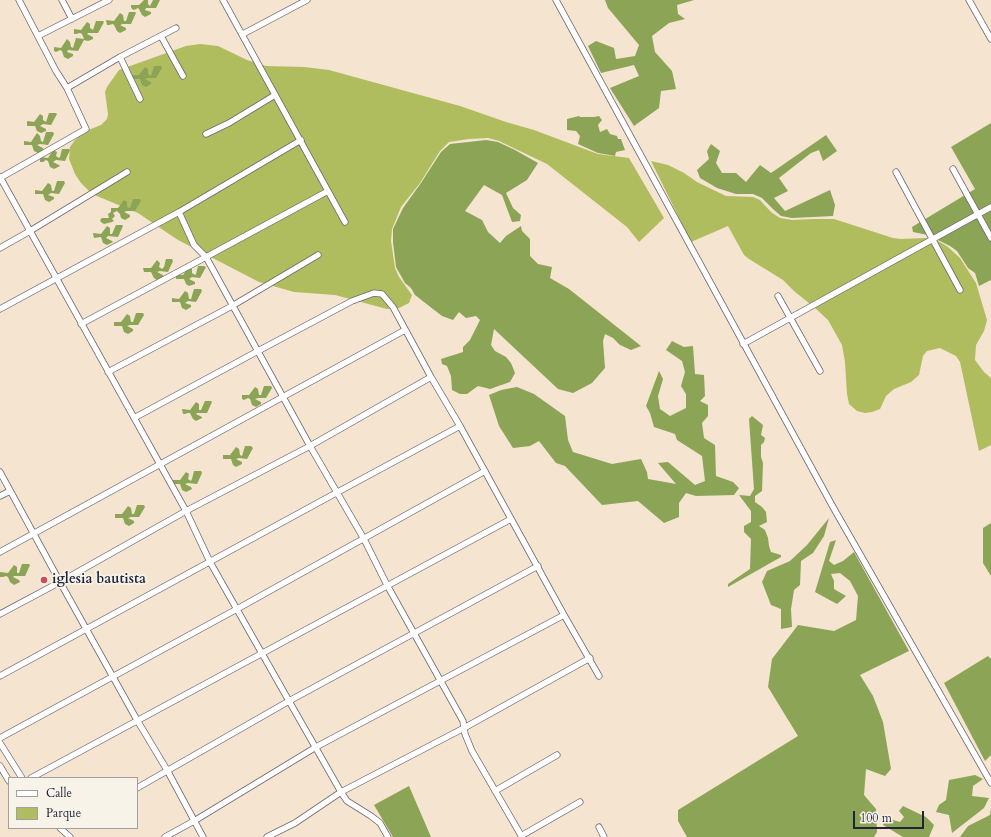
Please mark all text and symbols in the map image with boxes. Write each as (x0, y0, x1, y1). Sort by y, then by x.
place label: iglesia bautista (52, 572, 146, 588)
marker: iglesia bautista (39, 575, 49, 585)
legend (8, 777, 138, 829)
text: Calle (46, 785, 72, 801)
scale bar (855, 803, 926, 829)
text: Parque (46, 805, 81, 821)
text: 100 m (860, 810, 892, 826)

